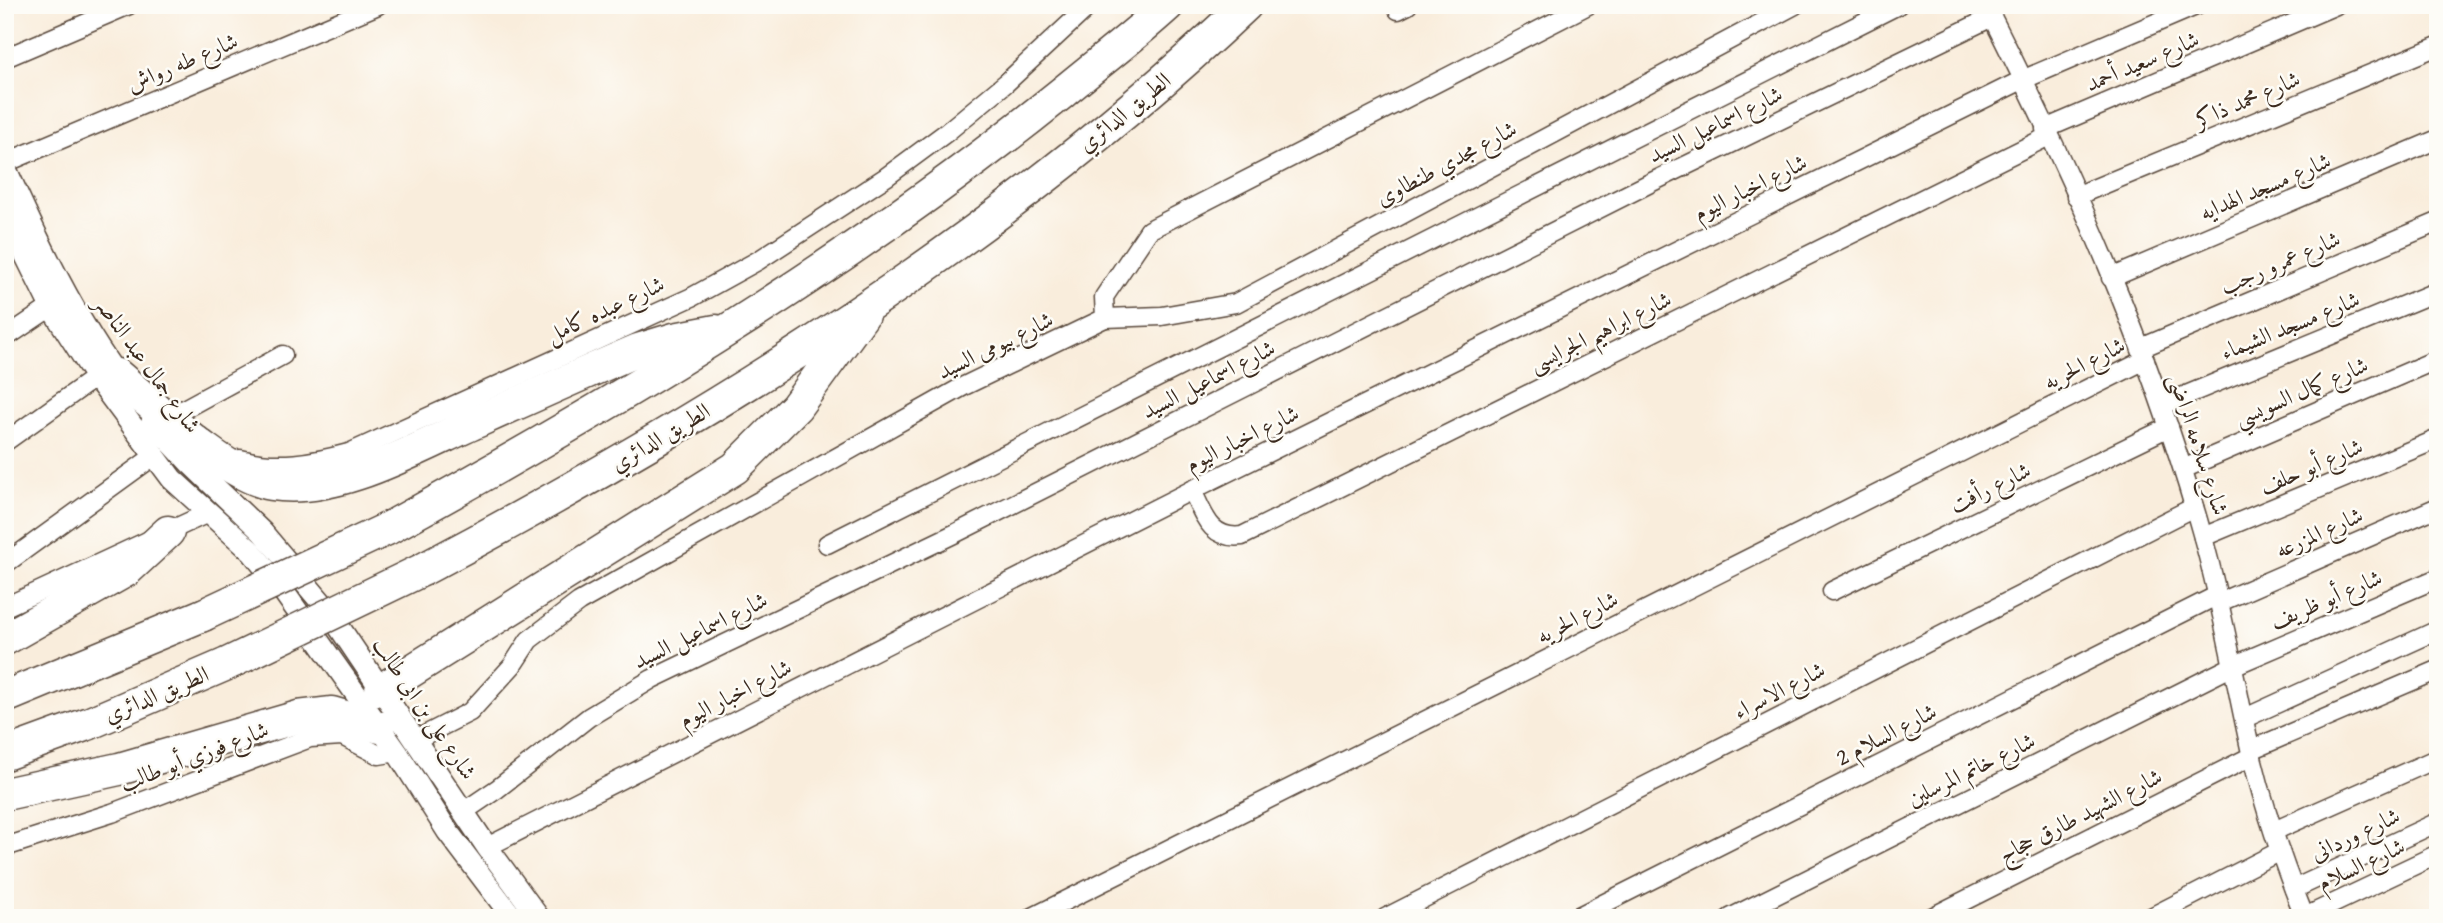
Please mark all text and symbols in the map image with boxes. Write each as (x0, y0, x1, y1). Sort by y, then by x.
street label: شارع سعيد أحمد (2080, 22, 2206, 103)
street label: شارع طه رواش (121, 23, 244, 103)
street label: شارع محمد ذاكر (2187, 61, 2307, 140)
street label: الطريق الدائري (1070, 64, 1179, 162)
street label: شارع اسماعيل السيد (1642, 77, 1790, 174)
street label: شارع مجدي طنطاوى (1369, 111, 1524, 217)
street label: شارع مسجد الهدايه (2194, 143, 2337, 232)
street label: شارع اخبار اليوم (1687, 145, 1814, 232)
street label: شارع عمرو رجب (2214, 221, 2347, 305)
street label: شارع عبده كامل (540, 267, 671, 354)
street label: شارع ابراهيم الجرايسى (1523, 282, 1680, 386)
street label: شارع مسجد الشيماء (2215, 282, 2366, 371)
street label: شارع جمال عبد الناصر (83, 286, 210, 442)
street label: شارع بيومى السيد (931, 302, 1060, 391)
street label: شارع الحريه (2037, 328, 2132, 401)
street label: شارع اسماعيل السيد (1135, 331, 1282, 430)
street label: شارع كمال السويسي (2229, 347, 2375, 439)
street label: شارع سلامه الراضى (2157, 369, 2238, 520)
street label: الطريق الدائري (604, 394, 718, 482)
street label: شارع اخبار اليوم (1179, 396, 1306, 483)
street label: شارع أبو حلف (2254, 429, 2369, 506)
street label: شارع رأفت (1944, 453, 2038, 524)
street label: شارع المزرعه (2270, 498, 2370, 569)
street label: شارع أبو ظريف (2265, 560, 2389, 641)
street label: شارع الحريه (1530, 582, 1625, 655)
street label: شارع اسماعيل السيد (627, 583, 775, 680)
street label: شارع على بن ابى طالب (362, 630, 486, 788)
street label: شارع اخبار اليوم (672, 650, 799, 739)
street label: شارع الاسراء (1727, 652, 1832, 730)
street label: الطريق الدائري (98, 657, 215, 733)
street label: شارع السلام 2 (1829, 694, 1944, 777)
street label: شارع فوزي أبو طالب (115, 712, 274, 803)
street label: شارع خاتم المرسلين (1901, 723, 2042, 817)
street label: شارع الشهيد طارق حجاج (1992, 759, 2170, 875)
street label: شارع وردانى (2304, 798, 2407, 872)
street label: شارع السلام (2312, 829, 2412, 902)

